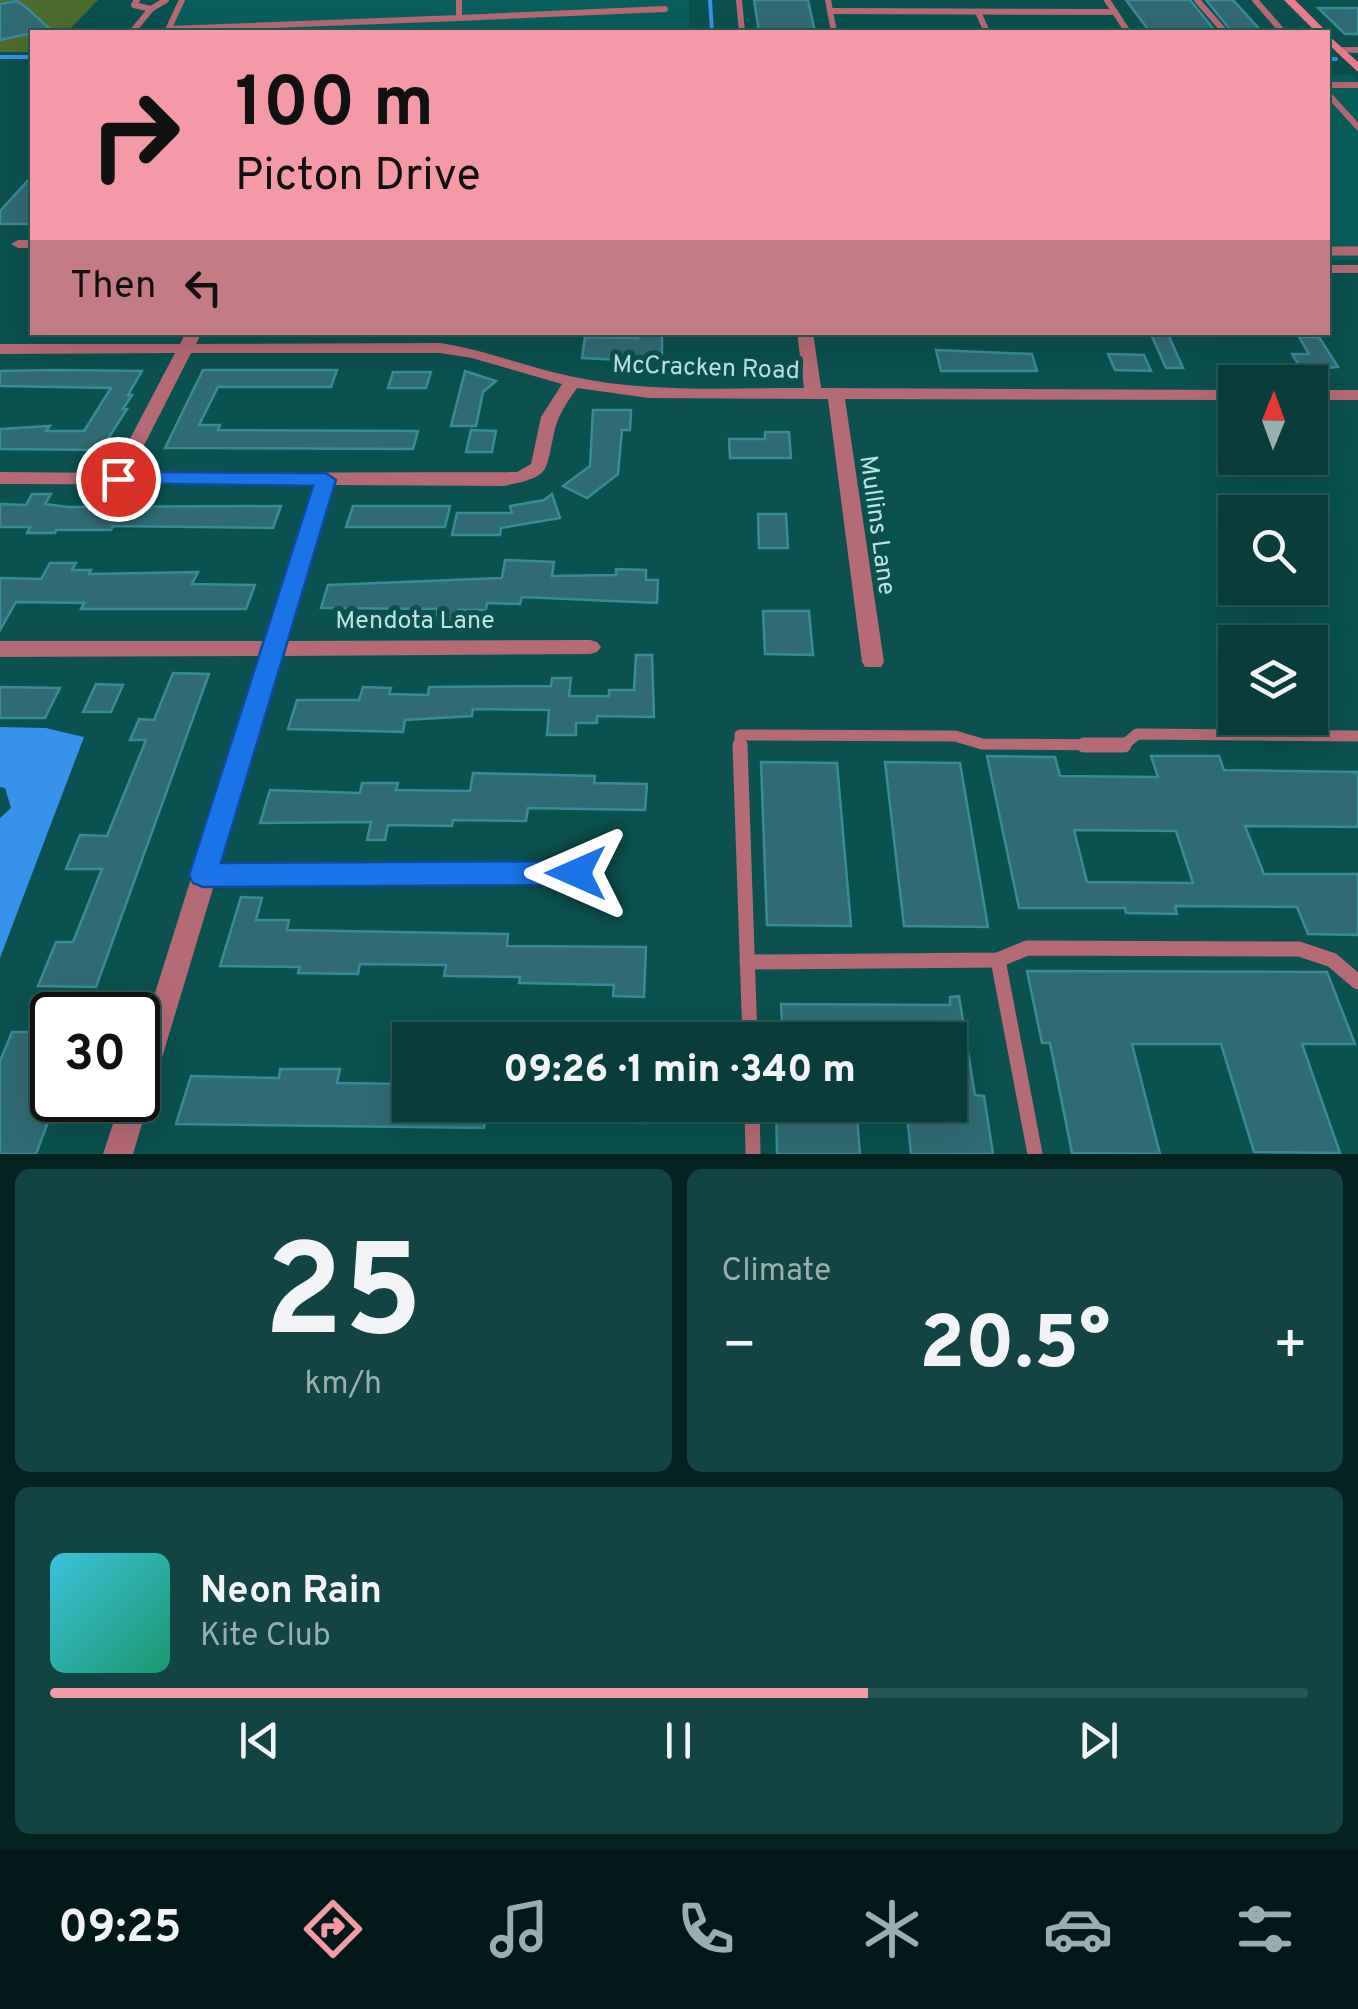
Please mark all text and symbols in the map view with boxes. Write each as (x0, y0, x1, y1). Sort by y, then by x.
text: 100 m (235, 62, 434, 151)
icon: right (70, 70, 200, 200)
text: Picton Drive (235, 149, 481, 206)
icon: left (176, 260, 231, 315)
text: Then (70, 263, 156, 312)
street label: McCracken Road (612, 350, 800, 388)
north arrow (1218, 365, 1328, 475)
map controls (1218, 365, 1328, 735)
pin (76, 437, 161, 522)
icon: arrive (91, 452, 146, 507)
street label: Mullins Lane (850, 454, 902, 597)
button: search (1218, 495, 1328, 605)
street label: Mendota Lane (335, 606, 495, 638)
button: layers (1218, 625, 1328, 735)
position arrow (524, 821, 628, 925)
speed limit sign: 30 (30, 992, 160, 1122)
text: 09:26 · 1 min · 340 m (503, 1047, 856, 1096)
text: 25 (264, 1217, 423, 1382)
text: Climate (722, 1252, 831, 1292)
text: 20.5° (919, 1300, 1110, 1395)
text: − (722, 1313, 757, 1383)
text: + (1273, 1313, 1308, 1383)
text: km/h (304, 1365, 382, 1405)
text: Neon Rain (200, 1568, 382, 1617)
text: Kite Club (200, 1617, 331, 1657)
icon: previous (232, 1713, 287, 1768)
icon: pause (651, 1713, 706, 1768)
icon: next (1071, 1713, 1126, 1768)
icon: directions (298, 1894, 368, 1964)
icon: music (484, 1894, 554, 1964)
icon: phone (671, 1894, 741, 1964)
icon: climate (857, 1894, 927, 1964)
icon: car (1043, 1894, 1113, 1964)
icon: filters (1230, 1894, 1300, 1964)
text: 09:25 (58, 1901, 181, 1958)

